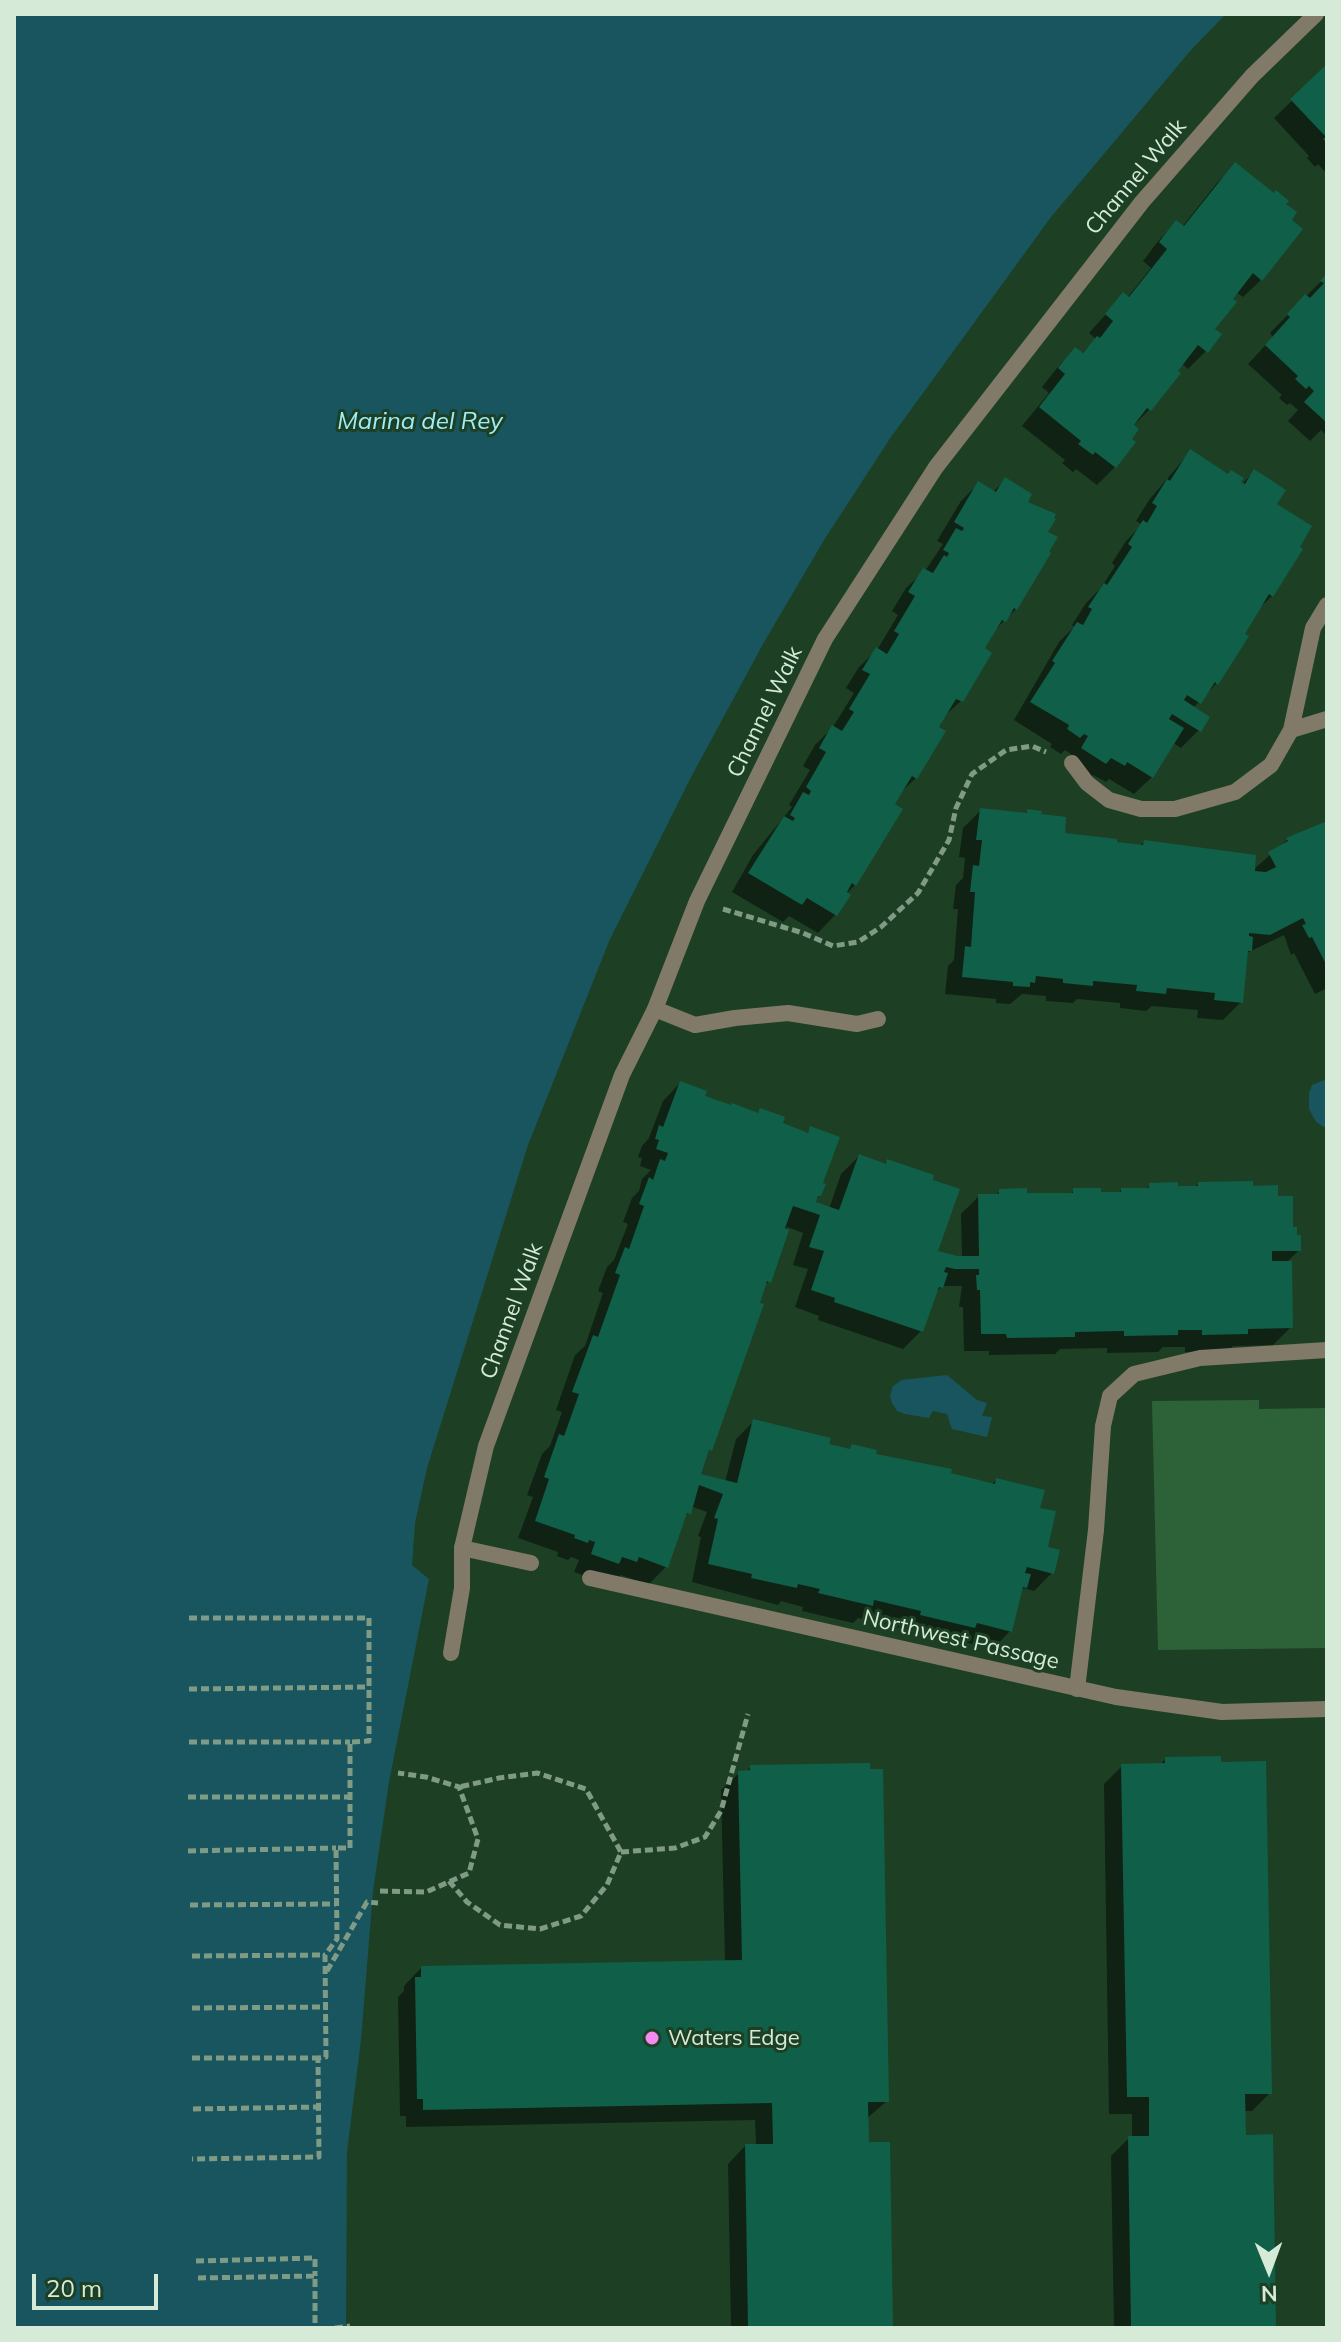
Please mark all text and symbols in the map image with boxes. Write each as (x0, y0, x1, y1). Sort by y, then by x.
street label: Channel Walk (1080, 114, 1192, 240)
water label: Marina del Rey (337, 408, 503, 436)
street label: Channel Walk (722, 642, 808, 782)
street label: Channel Walk (475, 1239, 549, 1383)
street label: Northwest Passage (860, 1605, 1062, 1675)
place label: Waters Edge (668, 2025, 800, 2051)
marker: Waters Edge (643, 2029, 661, 2047)
north arrow (1229, 2230, 1309, 2310)
scale bar (36, 2258, 162, 2308)
text: 20 m (46, 2273, 102, 2303)
text: N (1261, 2280, 1278, 2308)

